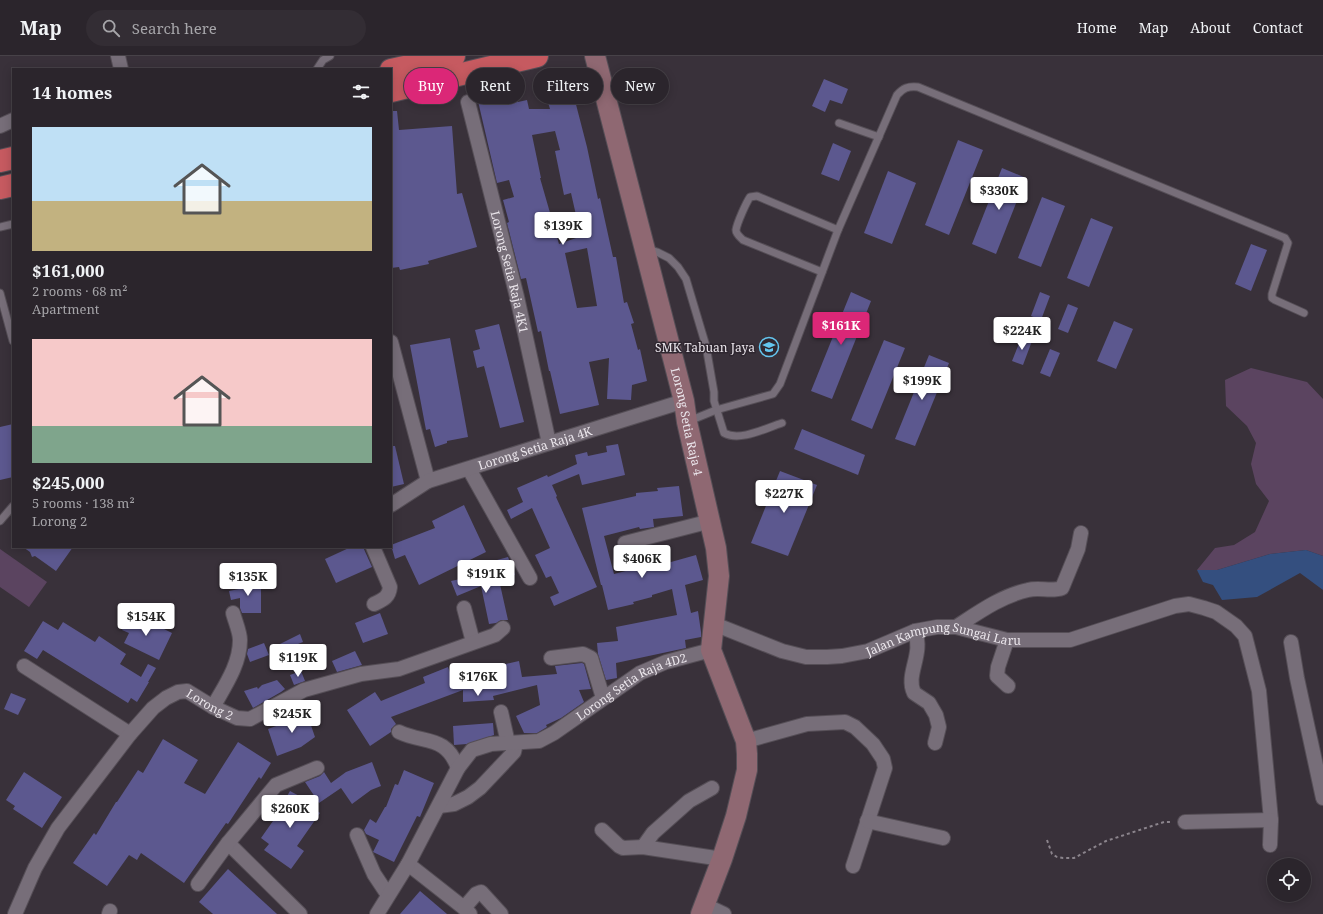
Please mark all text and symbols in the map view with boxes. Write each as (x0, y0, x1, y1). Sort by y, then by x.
search box (86, 10, 366, 46)
text: Map (20, 15, 62, 41)
icon: search (100, 17, 122, 39)
text: Search here (132, 18, 217, 38)
text: Home (1077, 18, 1117, 37)
text: Map (1139, 18, 1168, 37)
text: About (1190, 18, 1231, 37)
text: Contact (1253, 18, 1303, 37)
chip: Buy (404, 68, 458, 104)
chip: Rent (466, 68, 525, 104)
chip: Filters (533, 68, 603, 104)
chip: New (611, 68, 669, 104)
text: 14 homes (32, 81, 112, 104)
icon: filters (350, 81, 372, 103)
icon: home (166, 153, 238, 225)
pin: $330K (971, 177, 1027, 211)
text: $330K (980, 181, 1018, 199)
street label: Lorong Setia Raja 4K1 (487, 209, 533, 335)
pin: $139K (535, 212, 591, 246)
text: $139K (544, 216, 582, 234)
text: $161,000 (32, 259, 104, 282)
text: 2 rooms · 68 m² (32, 282, 127, 300)
text: Apartment (32, 300, 99, 318)
pin: $161K (813, 312, 869, 346)
text: $161K (822, 316, 860, 334)
pin: $224K (994, 317, 1050, 351)
text: $224K (1003, 321, 1041, 339)
school or university icon: SMK Tabuan Jaya (758, 336, 780, 358)
place label: SMK Tabuan Jaya (655, 339, 755, 356)
icon: home (166, 365, 238, 437)
street label: Lorong Setia Raja 4 (667, 366, 708, 477)
pin: $199K (894, 367, 950, 401)
text: $199K (903, 371, 941, 389)
street label: Lorong Setia Raja 4K (476, 422, 594, 473)
text: $245,000 (32, 471, 104, 494)
pin: $227K (756, 480, 812, 514)
text: $227K (765, 484, 803, 502)
text: 5 rooms · 138 m² (32, 494, 135, 512)
text: Lorong 2 (32, 512, 87, 530)
pin: $406K (614, 545, 670, 579)
text: $406K (623, 549, 661, 567)
pin: $191K (458, 560, 514, 594)
pin: $135K (220, 563, 276, 597)
text: $191K (467, 564, 505, 582)
text: $135K (229, 567, 267, 585)
pin: $154K (118, 603, 174, 637)
text: $154K (127, 607, 165, 625)
street label: Jalan Kampung Sungai Laru (862, 618, 1021, 660)
pin: $119K (270, 644, 326, 678)
text: $119K (279, 648, 317, 666)
street label: Lorong Setia Raja 4D2 (572, 648, 688, 724)
pin: $176K (450, 663, 506, 697)
text: $176K (459, 667, 497, 685)
street label: Lorong 2 (184, 684, 236, 724)
pin: $245K (264, 700, 320, 734)
text: $245K (273, 704, 311, 722)
pin: $260K (262, 795, 318, 829)
text: $260K (271, 799, 309, 817)
map controls (1267, 858, 1311, 902)
button: locate (1267, 858, 1311, 902)

